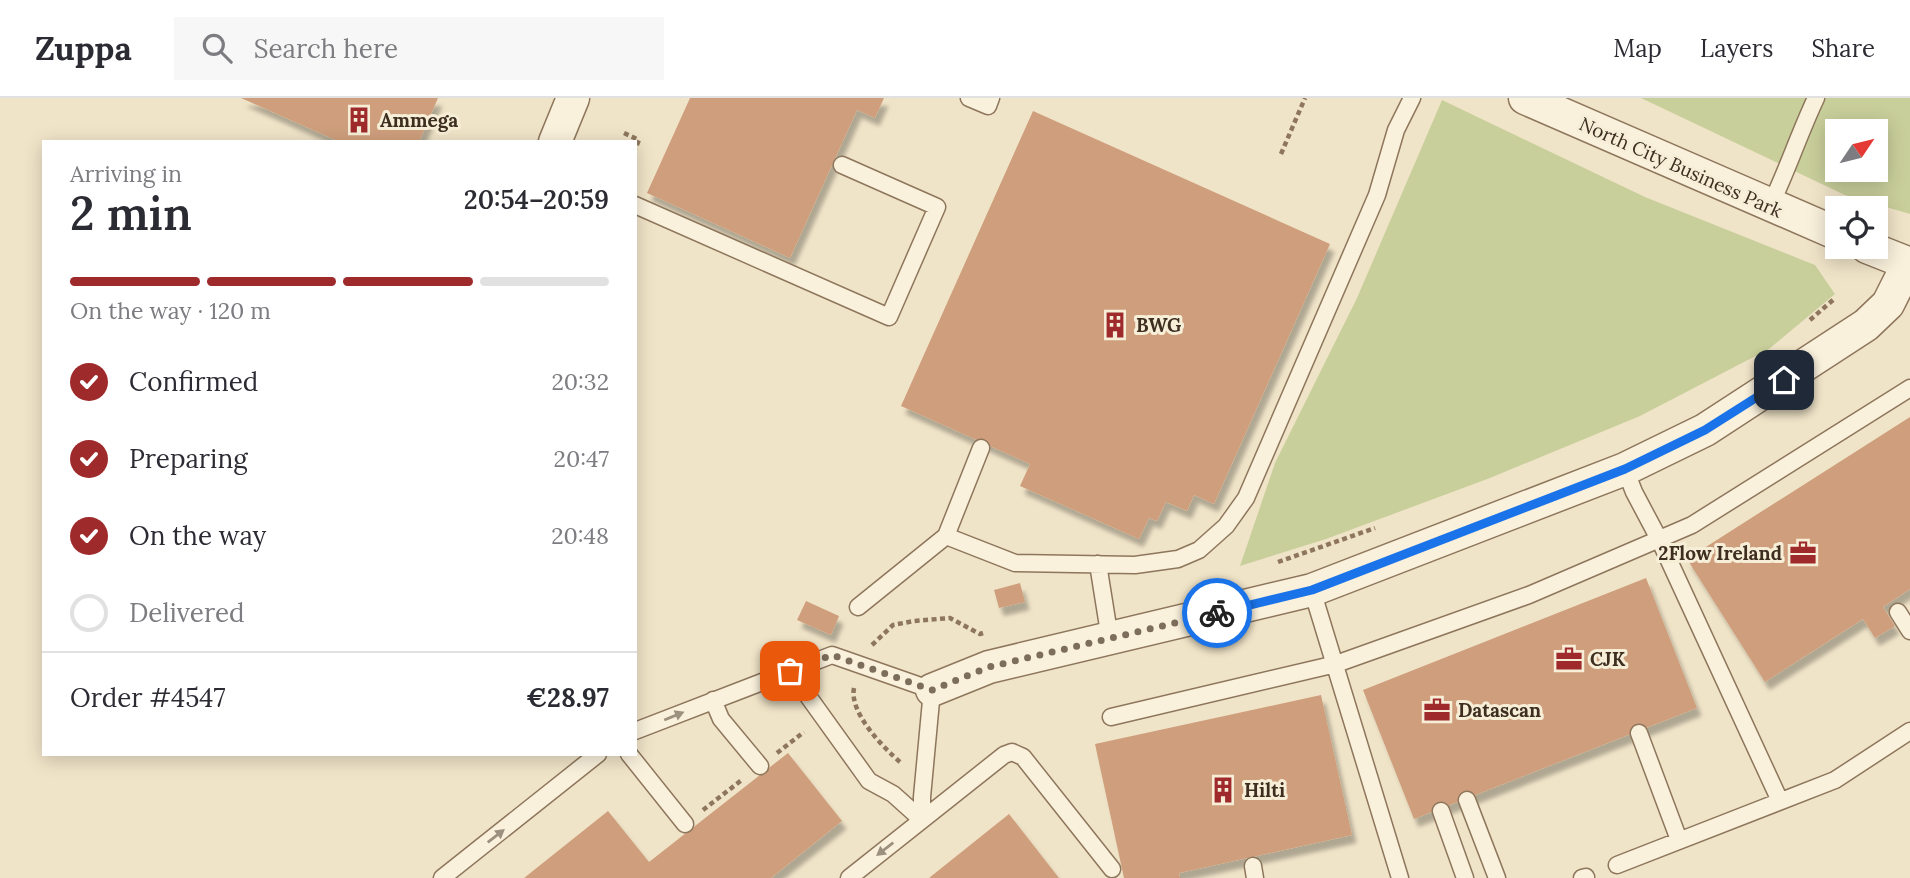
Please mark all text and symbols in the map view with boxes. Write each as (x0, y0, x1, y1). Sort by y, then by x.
search box (174, 17, 664, 80)
text: Zuppa (35, 27, 132, 69)
icon: search (198, 29, 236, 67)
text: Search here (254, 32, 398, 65)
text: Map (1613, 33, 1662, 64)
text: Layers (1700, 33, 1773, 64)
text: Share (1811, 33, 1875, 64)
building icon: Ammega (344, 105, 374, 135)
place label: Ammega (380, 108, 458, 132)
street label: North City Business Park (1576, 111, 1787, 223)
north arrow (1825, 119, 1888, 182)
map controls (1825, 119, 1888, 259)
text: Arriving in (70, 159, 182, 188)
text: 20:54–20:59 (464, 183, 609, 216)
text: 2 min (70, 184, 192, 243)
button: locate (1825, 196, 1888, 259)
text: On the way · 120 m (70, 296, 271, 325)
building icon: BWG (1100, 310, 1130, 340)
place label: BWG (1136, 313, 1181, 337)
pin (1754, 350, 1814, 410)
icon: home (1765, 361, 1803, 399)
icon: check (70, 363, 108, 401)
text: Confirmed (129, 365, 258, 398)
text: 20:32 (551, 367, 609, 396)
icon: check (70, 440, 108, 478)
text: Preparing (129, 442, 248, 475)
text: 20:47 (554, 444, 609, 473)
icon: check (70, 517, 108, 555)
text: On the way (129, 519, 266, 552)
text: 20:48 (551, 521, 609, 550)
office icon: 2Flow Ireland (1788, 538, 1818, 568)
place label: 2Flow Ireland (1658, 541, 1782, 565)
courier (1182, 578, 1252, 648)
icon: bike (1198, 594, 1236, 632)
text: Delivered (129, 596, 245, 629)
pin (760, 641, 820, 701)
office icon: CJK (1554, 644, 1584, 674)
place label: CJK (1590, 647, 1626, 671)
icon: bag (771, 652, 809, 690)
text: Order #4547 (70, 681, 225, 714)
text: €28.97 (526, 681, 609, 714)
office icon: Datascan (1422, 695, 1452, 725)
place label: Datascan (1458, 698, 1541, 722)
one-way arrow (664, 710, 685, 721)
building icon: Hilti (1208, 775, 1238, 805)
place label: Hilti (1244, 778, 1285, 802)
one-way arrow (487, 829, 505, 843)
one-way arrow (877, 842, 895, 857)

